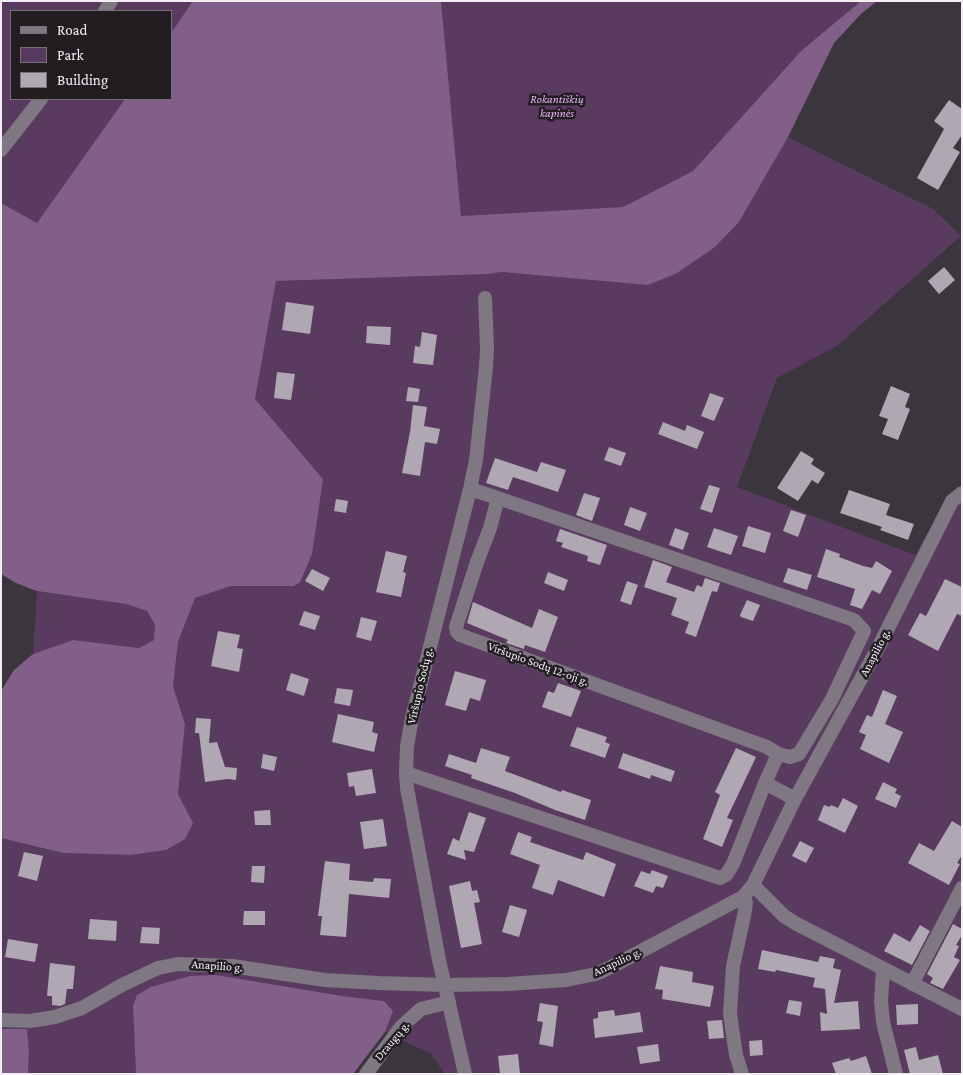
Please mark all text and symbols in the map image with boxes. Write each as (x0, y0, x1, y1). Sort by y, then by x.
legend (10, 10, 172, 100)
text: Road (57, 22, 87, 38)
text: Park (57, 47, 84, 63)
text: Building (57, 72, 108, 88)
park label: Rokantiškių kapinės (530, 92, 584, 120)
street label: Anapilio g. (857, 627, 893, 679)
street label: Viršupio Sodų 12-oji g. (486, 639, 590, 689)
street label: Viršupio Sodų g. (404, 647, 436, 725)
street label: Anapilio g. (591, 945, 643, 979)
street label: Anapilio g. (191, 957, 243, 975)
street label: Draugų g. (371, 1018, 413, 1064)

